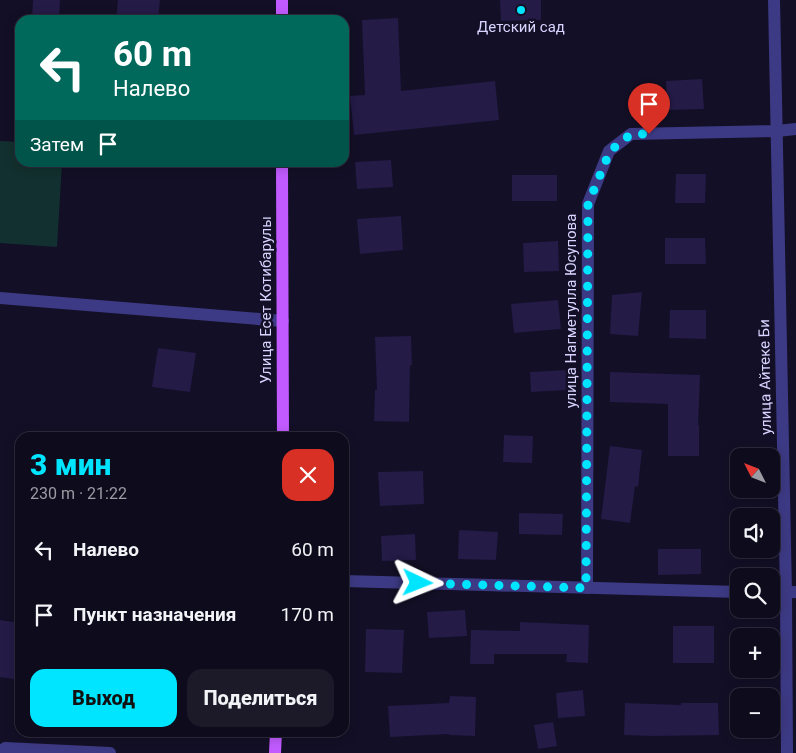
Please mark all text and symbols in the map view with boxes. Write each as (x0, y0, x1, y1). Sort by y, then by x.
marker: Детский сад (515, 4, 527, 16)
place label: Детский сад (477, 18, 565, 36)
text: 60 m (113, 34, 192, 75)
icon: left (30, 35, 95, 100)
text: Налево (113, 76, 190, 101)
pin (628, 83, 670, 134)
icon: arrive (635, 90, 663, 118)
icon: arrive (94, 130, 122, 158)
text: Затем (30, 133, 84, 156)
street label: улица Нагметулла Юсупова (562, 214, 580, 408)
street label: Улица Есет Котибарулы (257, 216, 275, 384)
street label: улица Айтеке Би (755, 319, 775, 435)
text: 3 мин (30, 447, 111, 482)
north arrow (730, 448, 780, 498)
map controls (730, 448, 780, 738)
button: close (282, 449, 334, 501)
text: 230 m · 21:22 (30, 484, 127, 503)
button: sound (730, 508, 780, 558)
icon: left (30, 536, 58, 564)
text: Налево (73, 538, 139, 561)
text: 60 m (291, 538, 334, 561)
position arrow (391, 556, 443, 608)
button: search (730, 568, 780, 618)
icon: arrive (30, 601, 58, 629)
text: Пункт назначения (73, 603, 236, 626)
text: 170 m (281, 603, 334, 626)
button: + (730, 628, 780, 678)
button: Выход (30, 669, 177, 727)
button: Поделиться (187, 669, 334, 727)
button: − (730, 688, 780, 738)

